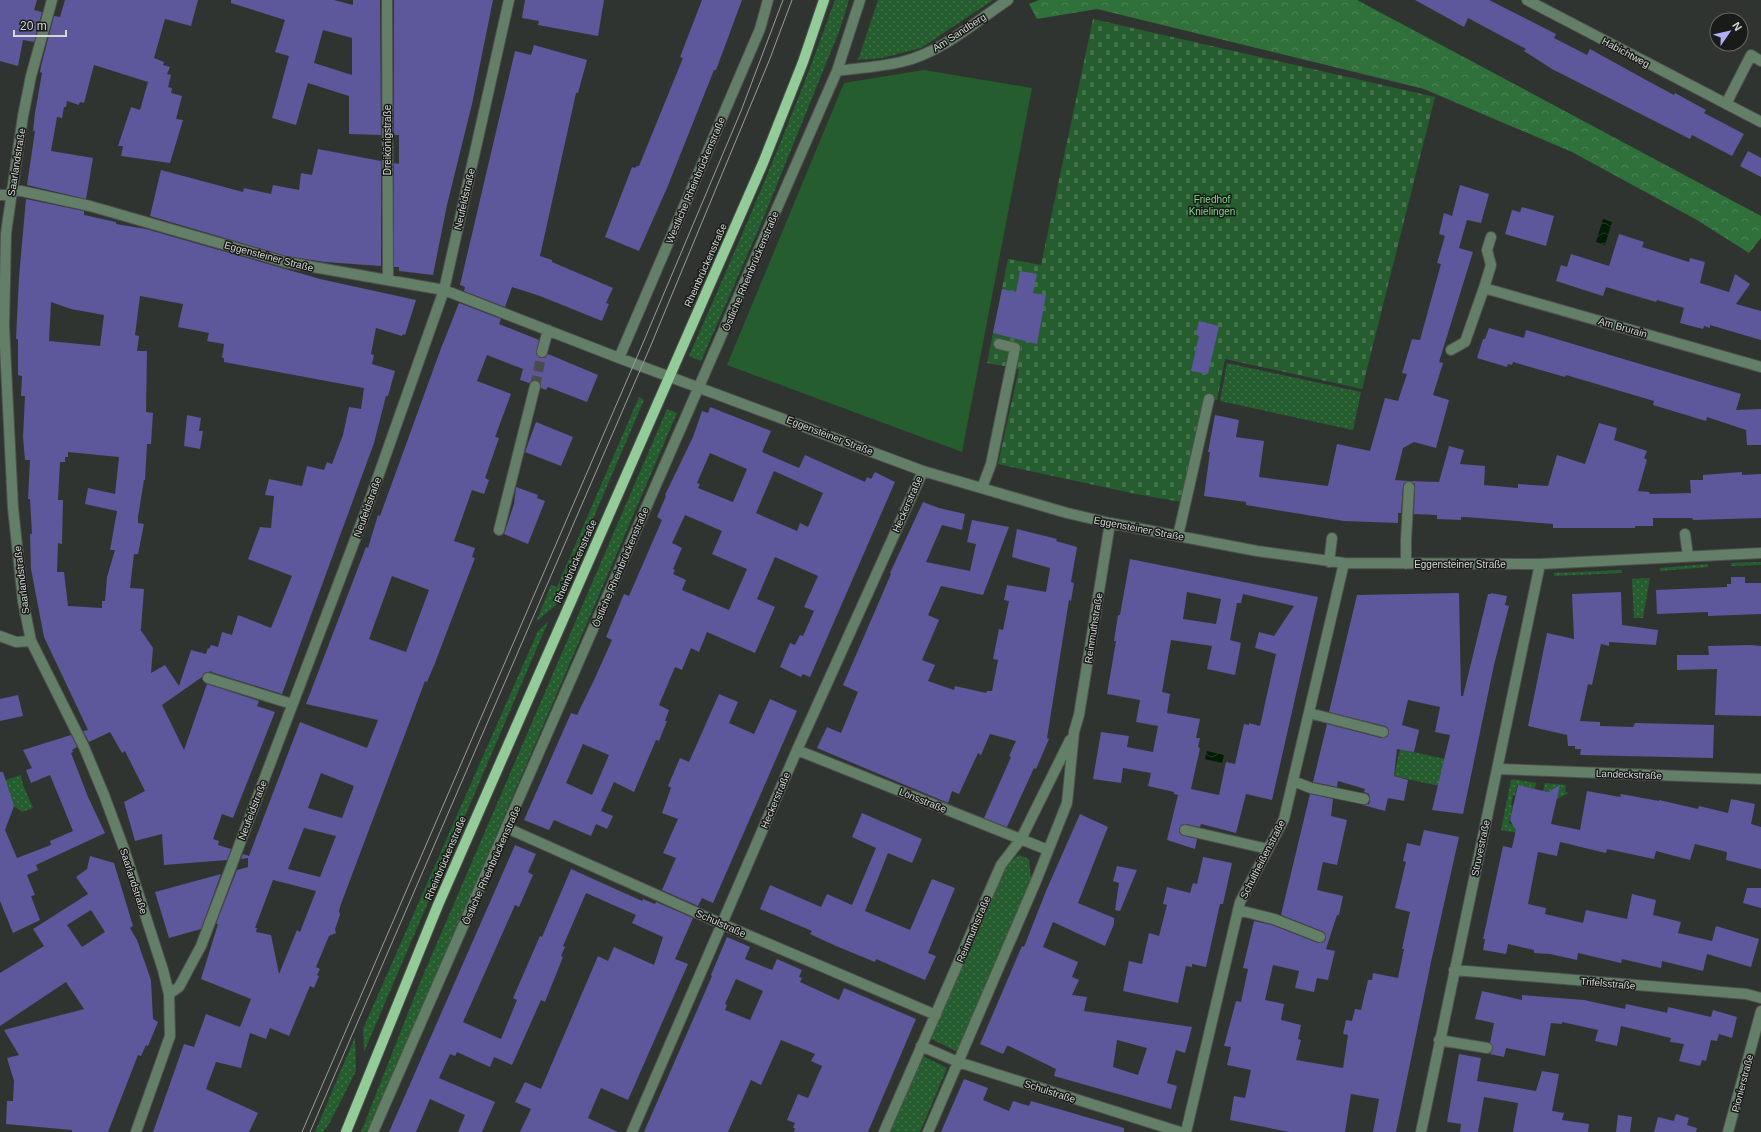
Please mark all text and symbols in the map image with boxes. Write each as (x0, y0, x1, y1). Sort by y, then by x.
street label: Am Sandberg (931, 11, 988, 54)
scale bar (14, 12, 66, 38)
north arrow (1709, 12, 1749, 52)
text: 20 m (20, 19, 47, 33)
text: N (1730, 20, 1745, 33)
street label: Habichtweg (1600, 35, 1651, 70)
street label: Dreikönigstraße (382, 104, 393, 175)
street label: Westliche Rheinbrückenstraße (664, 115, 727, 245)
street label: Saarlandstraße (6, 127, 27, 197)
street label: Neufeldstraße (452, 167, 477, 231)
park label: Friedhof Knielingen (1189, 194, 1235, 217)
street label: Östliche Rheinbrückenstraße (720, 209, 781, 333)
street label: Rheinbrückenstraße (682, 221, 729, 309)
street label: Eggensteiner Straße (223, 239, 315, 274)
street label: Am Brurain (1597, 315, 1648, 340)
street label: Eggensteiner Straße (785, 414, 875, 457)
street label: Heckerstraße (890, 474, 925, 534)
street label: Neufeldstraße (352, 475, 384, 539)
street label: Östliche Rheinbrückenstraße (590, 505, 651, 629)
street label: Eggensteiner Straße (1093, 514, 1185, 543)
street label: Rheinbrückenstraße (552, 517, 599, 605)
street label: Saarlandstraße (12, 545, 31, 615)
street label: Eggensteiner Straße (1414, 559, 1506, 570)
street label: Reinmuthstraße (1082, 592, 1105, 664)
street label: Landeckstraße (1596, 768, 1663, 781)
street label: Heckerstraße (759, 770, 792, 830)
street label: Neufeldstraße (236, 778, 269, 841)
street label: Lönsstraße (898, 786, 948, 815)
street label: Östliche Rheinbrückenstraße (460, 804, 523, 926)
street label: Rheinbrückenstraße (423, 814, 468, 902)
street label: Schultheißenstraße (1238, 818, 1287, 900)
street label: Struvestraße (1469, 819, 1492, 877)
street label: Saarlandstraße (118, 847, 149, 916)
street label: Reinmuthstraße (954, 894, 993, 964)
street label: Schulstraße (694, 908, 748, 940)
street label: Trifelsstraße (1580, 976, 1636, 991)
street label: Pionierstraße (1729, 1053, 1756, 1113)
street label: Schulstraße (1023, 1078, 1077, 1105)

